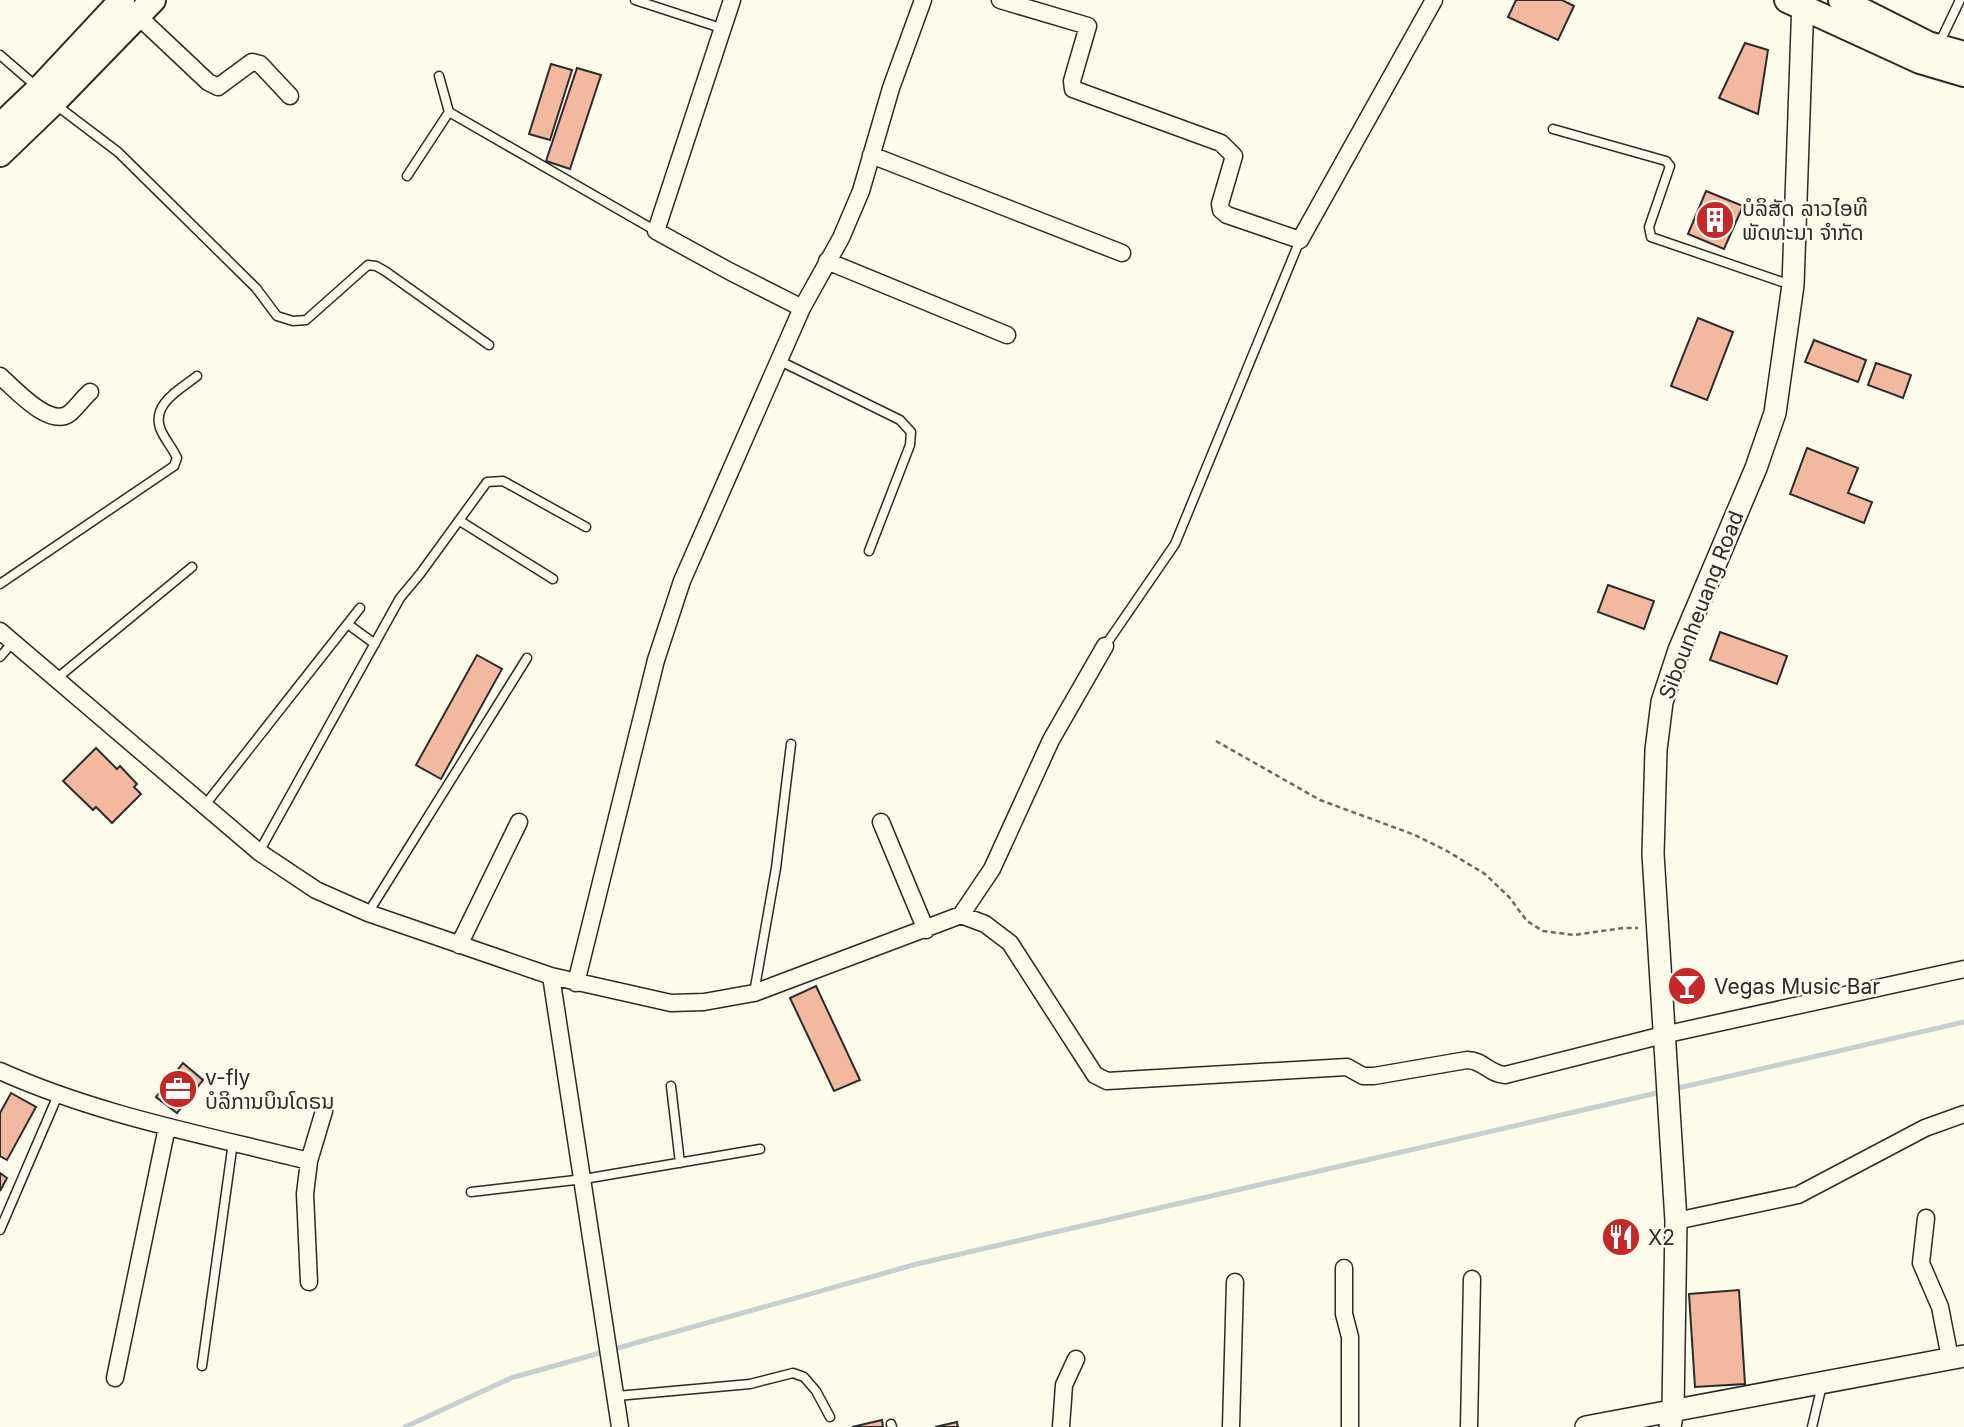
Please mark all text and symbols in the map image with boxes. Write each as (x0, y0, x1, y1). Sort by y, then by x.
place label: ບໍລິສັດ ລາວໄອທີ ພັດທະນາ ຈຳກັດ (1742, 196, 1868, 245)
building icon: ບໍລິສັດ ລາວໄອທີ ພັດທະນາ ຈຳກັດ (1694, 199, 1736, 241)
street label: Sibounheuang Road (1654, 507, 1748, 703)
bar icon: Vegas Music Bar (1666, 965, 1708, 1007)
place label: Vegas Music Bar (1714, 974, 1880, 999)
place label: v-fly ບໍລິການບິນໂດຣນ (205, 1065, 334, 1114)
office icon: v-fly ບໍລິການບິນໂດຣນ (157, 1068, 199, 1110)
restaurant icon: X2 (1600, 1216, 1642, 1258)
place label: X2 (1648, 1225, 1675, 1250)

